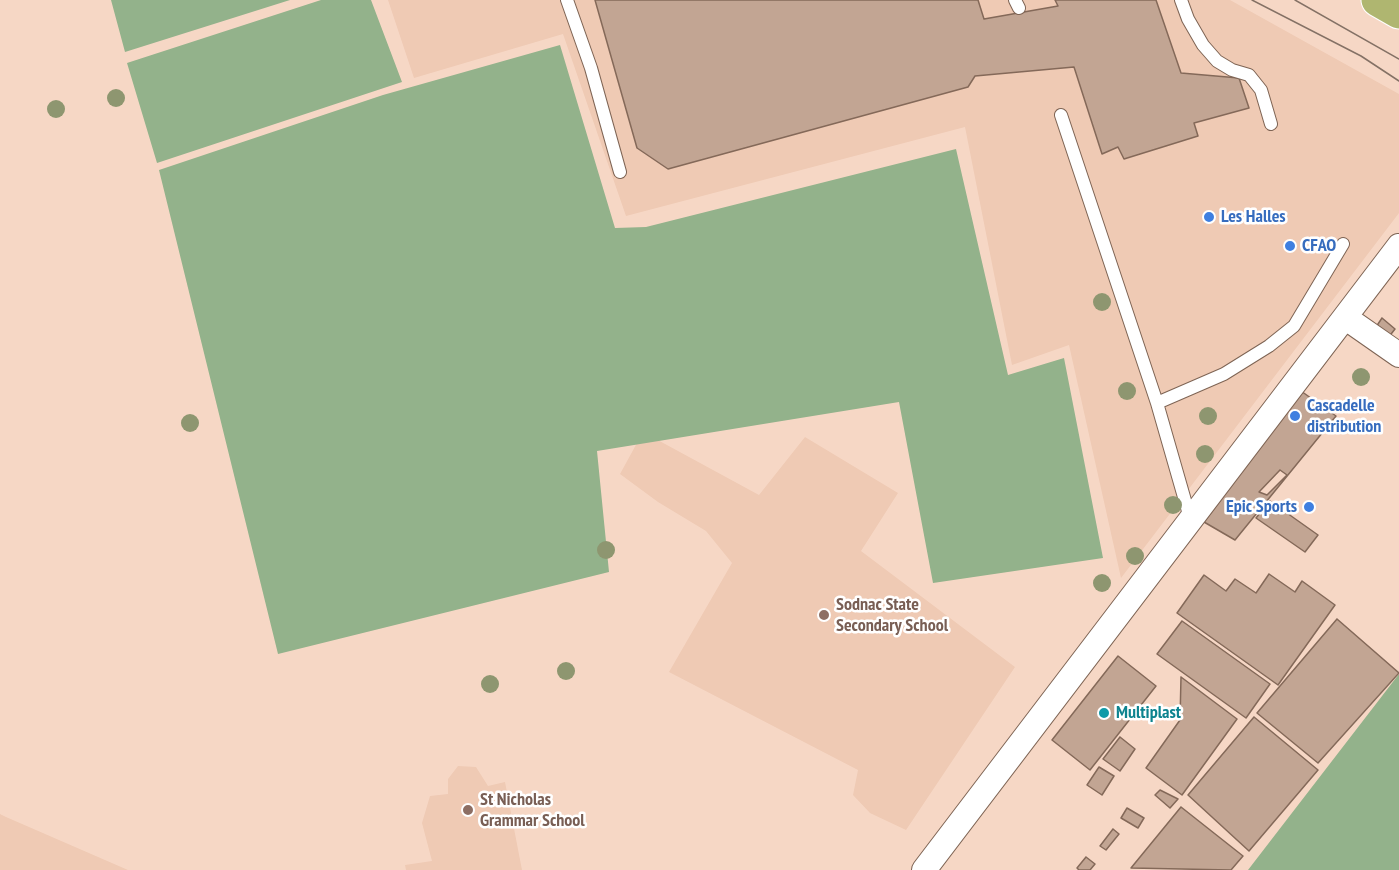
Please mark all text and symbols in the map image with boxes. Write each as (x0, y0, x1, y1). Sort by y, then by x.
place label: Les Halles (1221, 206, 1286, 228)
marker: Les Halles (1202, 210, 1216, 224)
place label: CFAO (1302, 235, 1336, 257)
marker: CFAO (1283, 239, 1297, 253)
place label: Cascadelle distribution (1307, 395, 1381, 438)
marker: Cascadelle distribution (1288, 409, 1302, 423)
place label: Epic Sports (1226, 496, 1297, 518)
marker: Epic Sports (1302, 500, 1316, 514)
place label: Sodnac State Secondary School (836, 594, 948, 636)
marker: Sodnac State Secondary School (817, 608, 831, 622)
place label: Multiplast (1116, 702, 1181, 724)
marker: Multiplast (1097, 706, 1111, 720)
place label: St Nicholas Grammar School (480, 789, 585, 832)
marker: St Nicholas Grammar School (461, 803, 475, 817)

